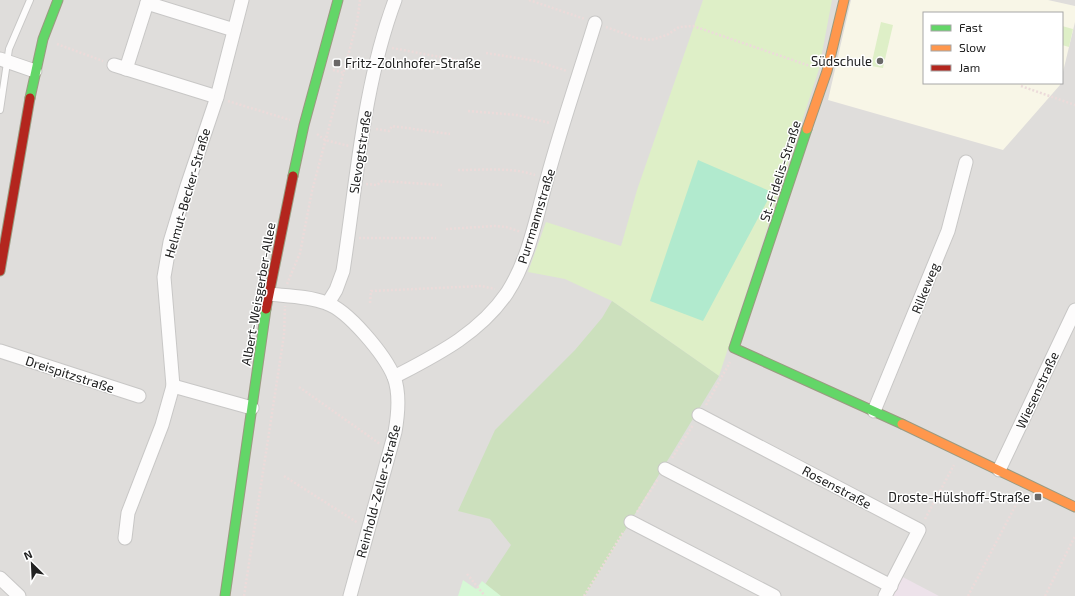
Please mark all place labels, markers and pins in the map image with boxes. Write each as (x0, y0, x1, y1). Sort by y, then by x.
place label: Südschule (811, 53, 872, 69)
place label: Fritz-Zolnhofer-Straße (345, 55, 481, 71)
marker: Südschule (875, 56, 885, 66)
marker: Fritz-Zolnhofer-Straße (332, 58, 342, 68)
place label: Droste-Hülshoff-Straße (888, 489, 1030, 505)
marker: Droste-Hülshoff-Straße (1033, 492, 1043, 502)

